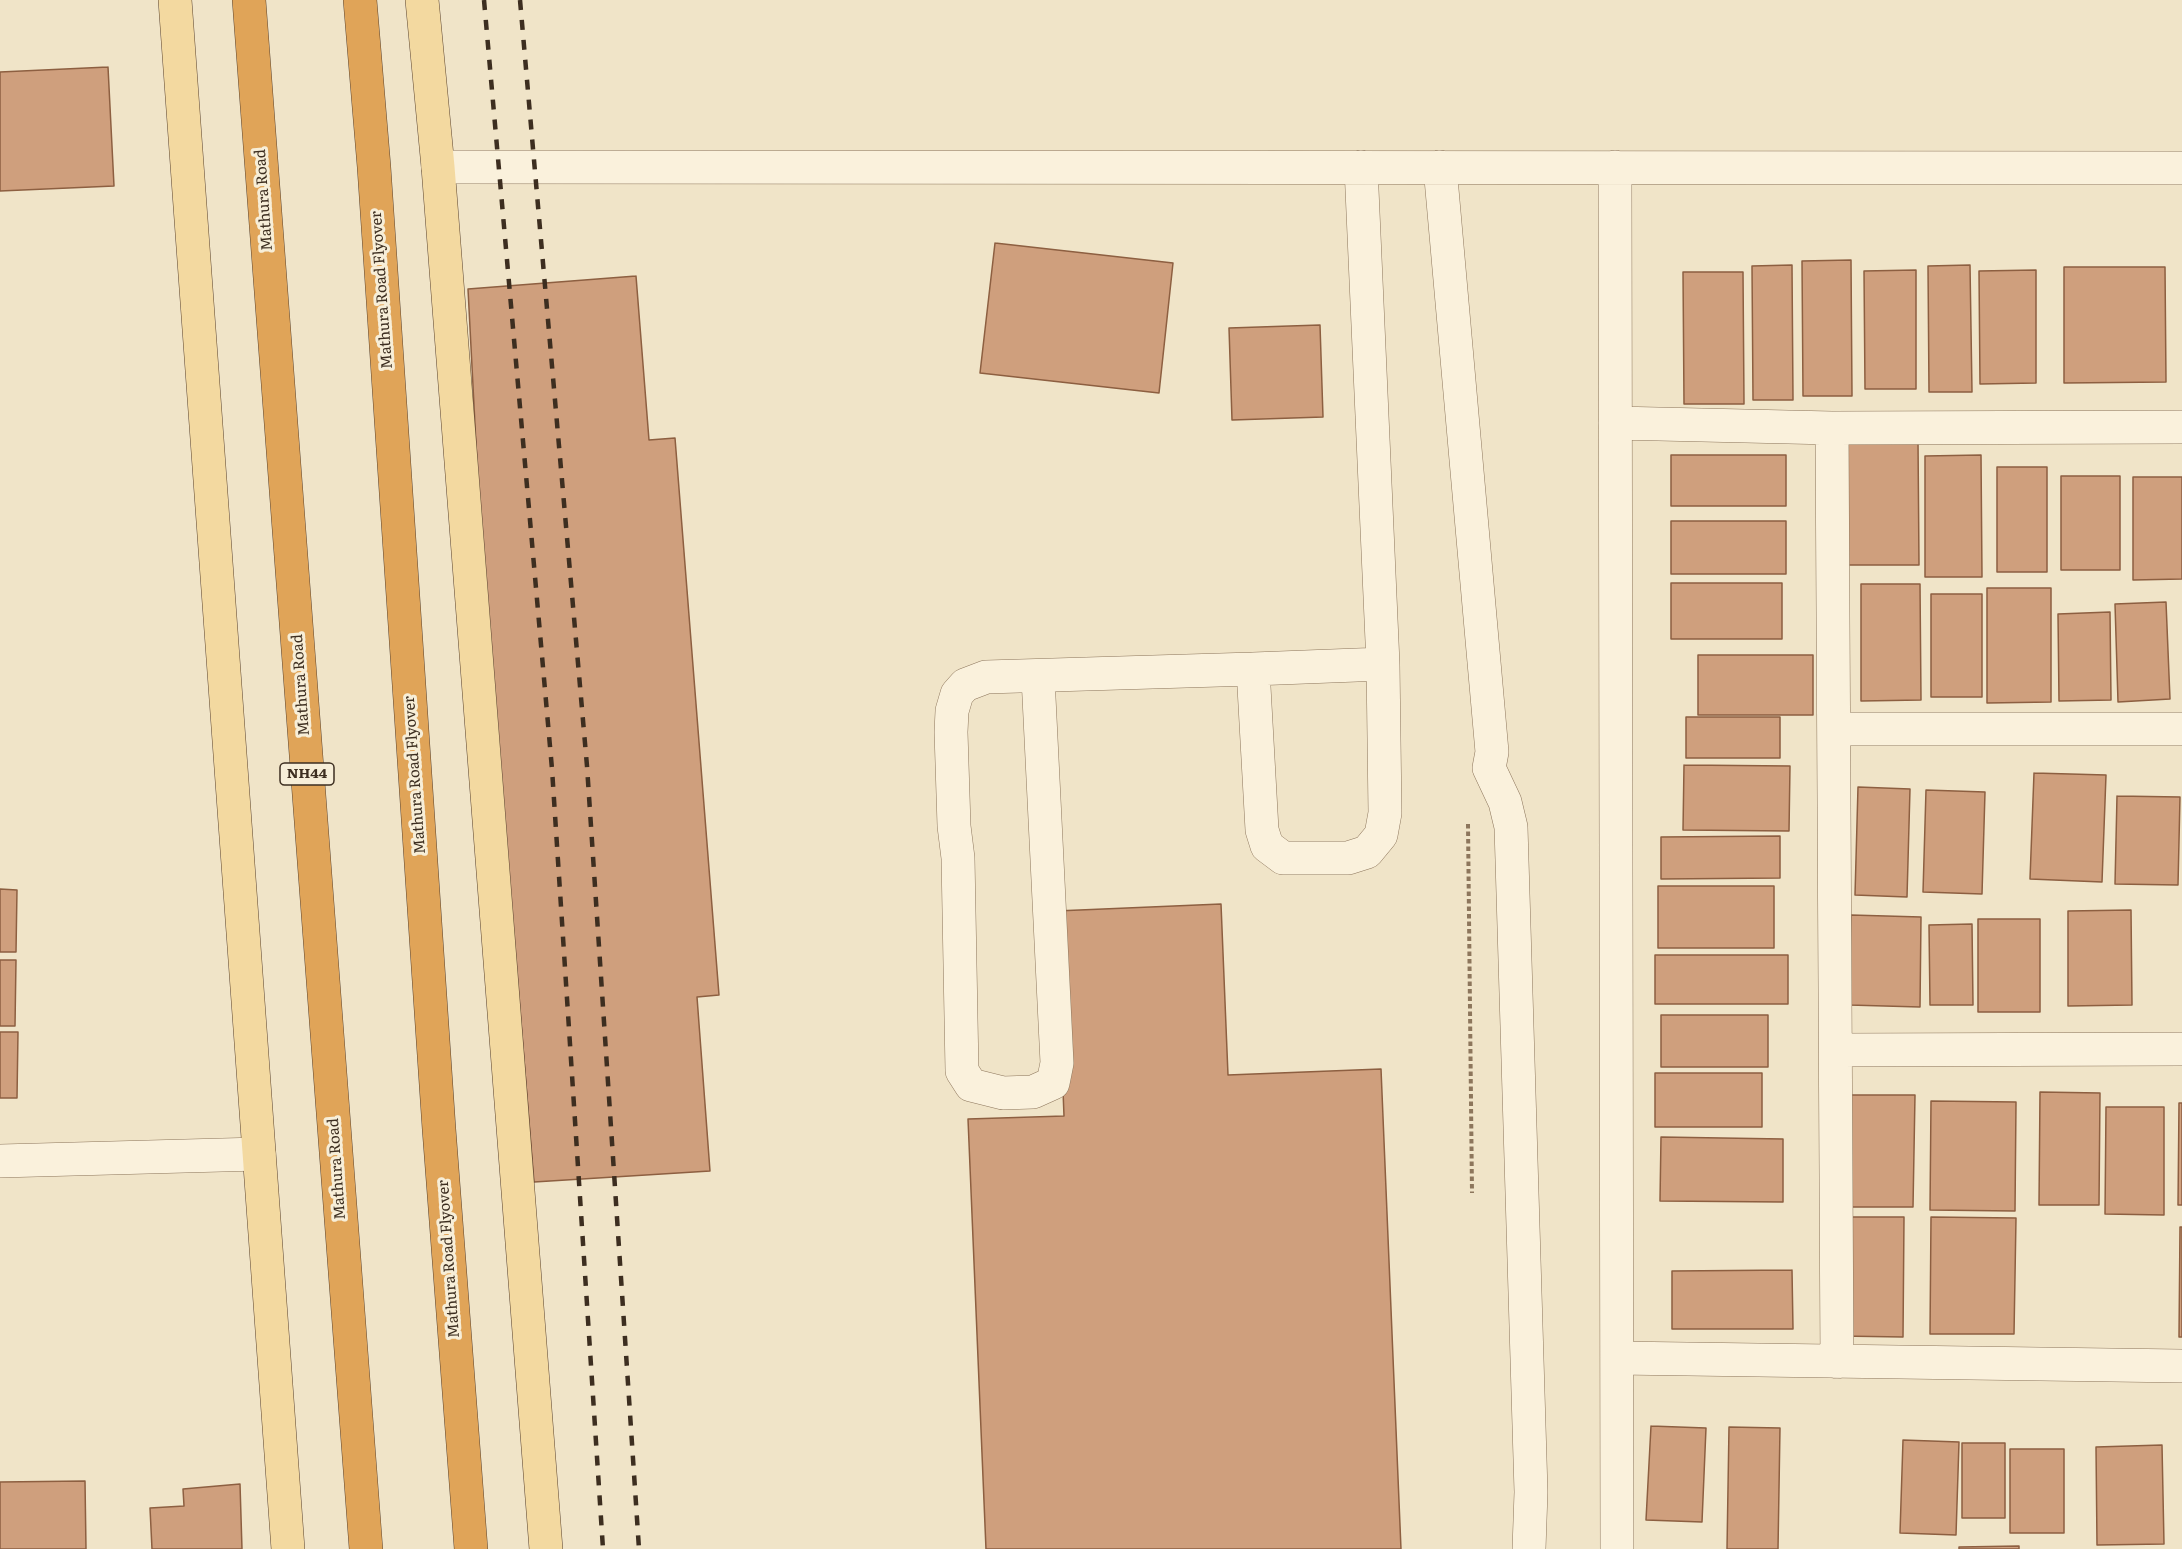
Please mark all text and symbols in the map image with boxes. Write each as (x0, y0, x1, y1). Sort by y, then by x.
street label: Mathura Road (251, 148, 277, 252)
street label: Mathura Road Flyover (367, 210, 397, 370)
street label: Mathura Road (288, 633, 314, 737)
street label: Mathura Road Flyover (400, 695, 430, 855)
road number: NH44 (280, 763, 334, 785)
street label: Mathura Road (324, 1117, 350, 1221)
street label: Mathura Road Flyover (434, 1179, 464, 1339)

